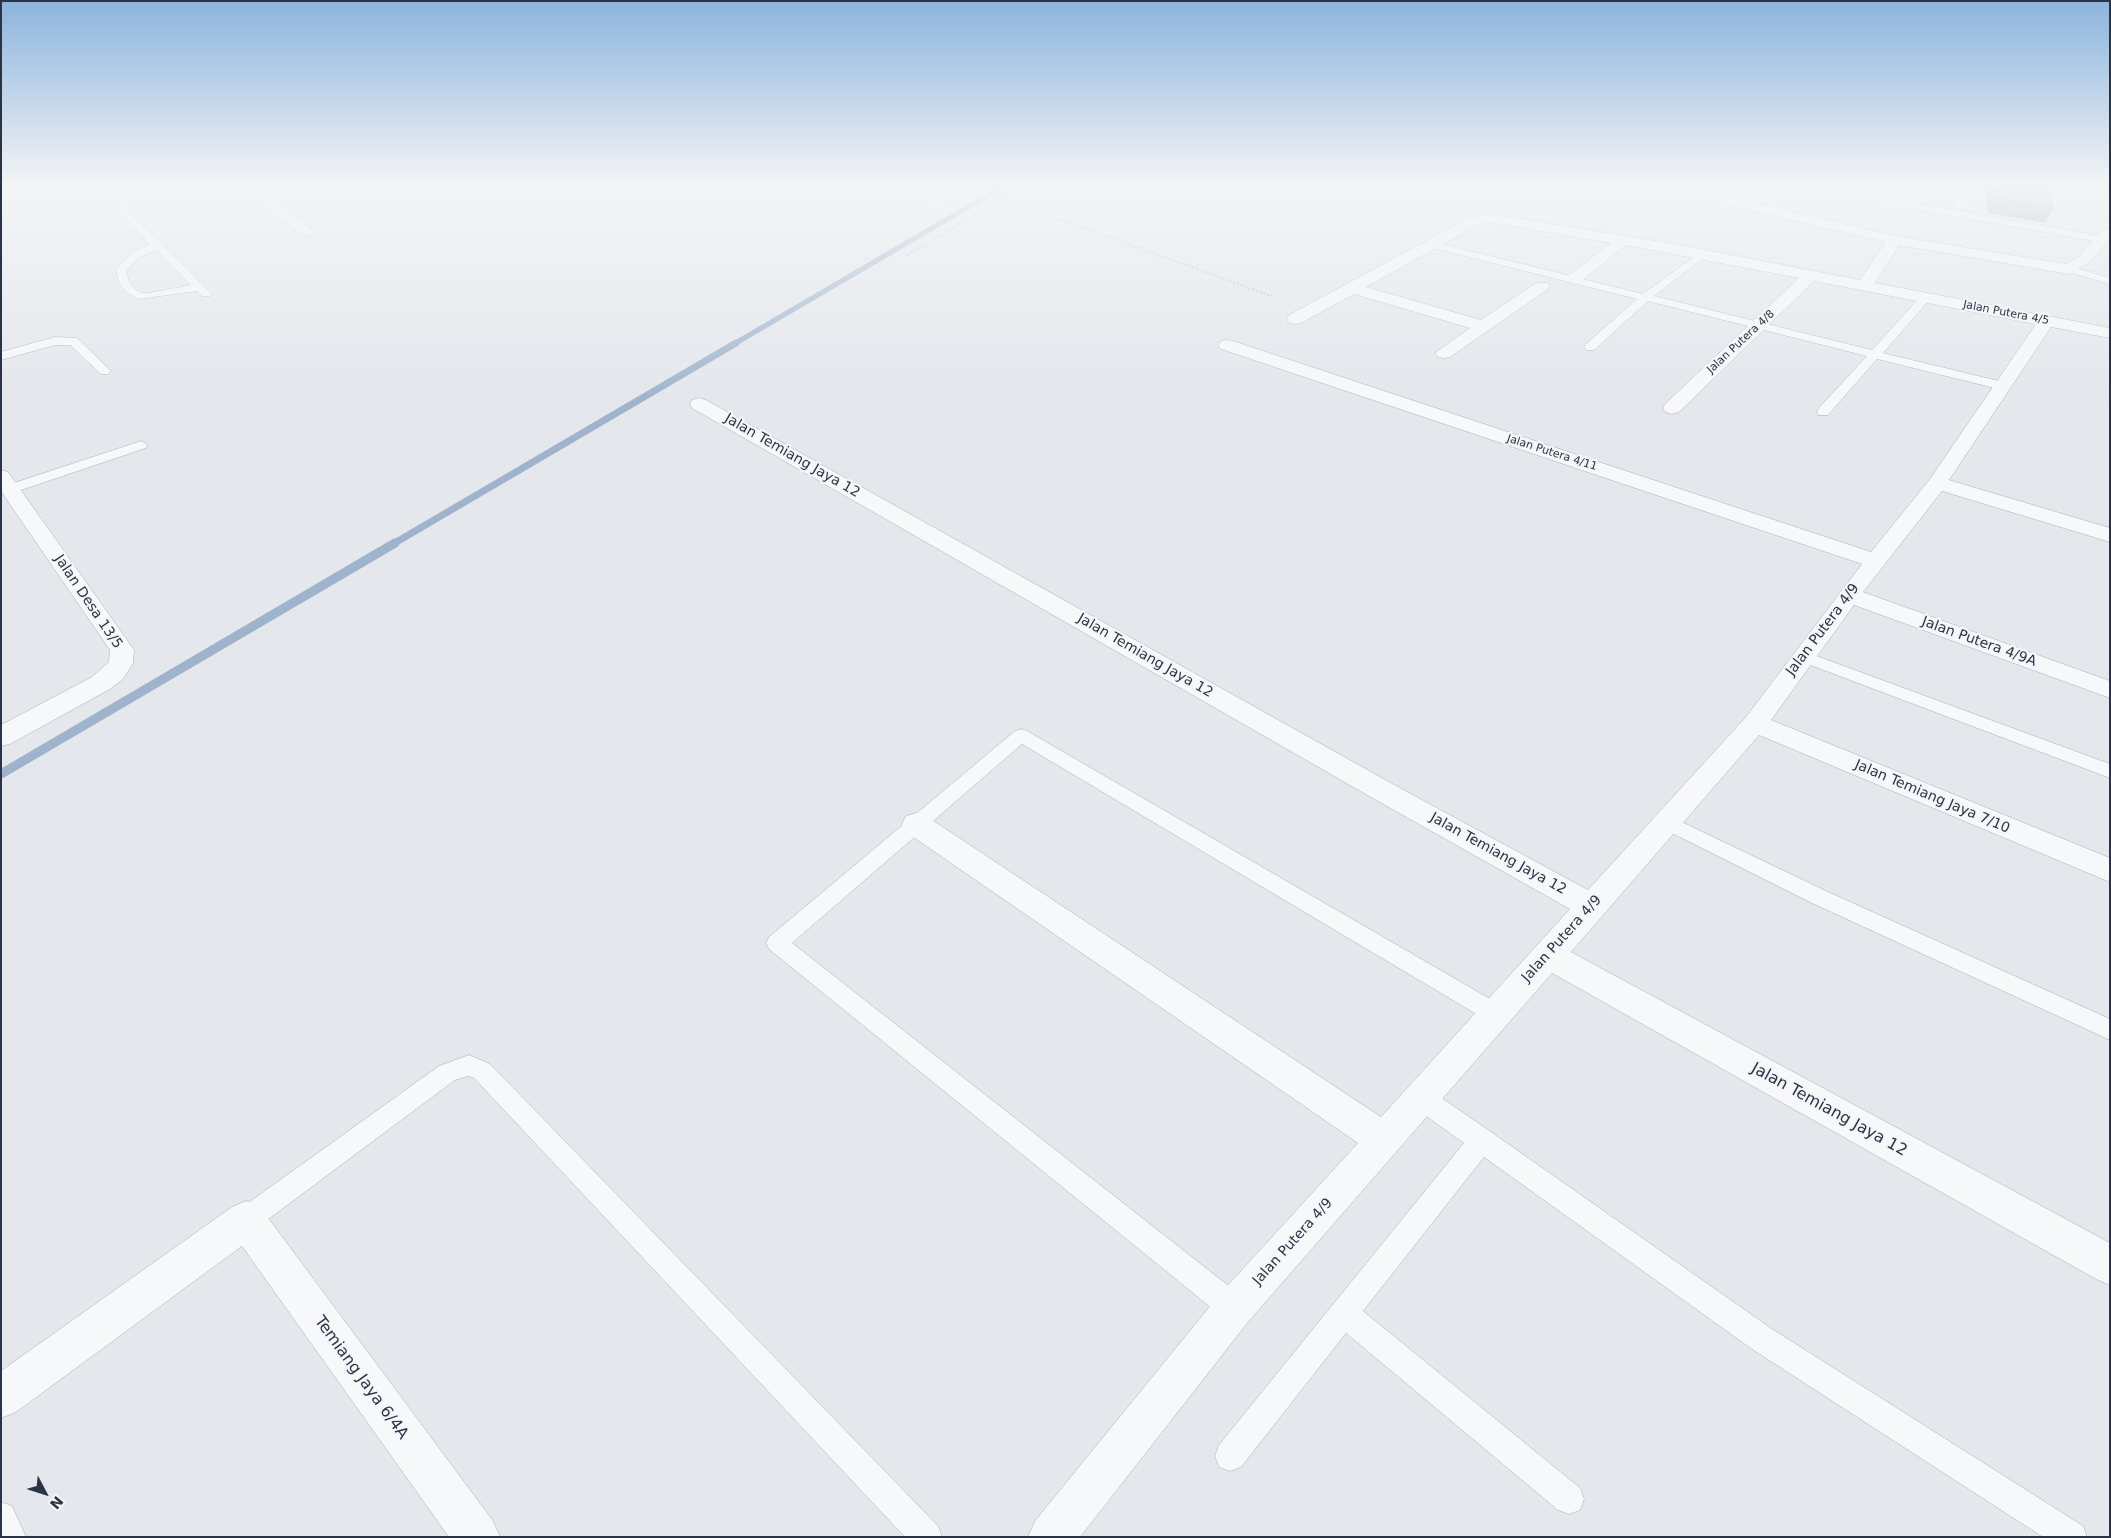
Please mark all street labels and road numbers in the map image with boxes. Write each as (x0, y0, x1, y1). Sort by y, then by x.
street label: Jalan Putera 4/5 (1962, 298, 2050, 328)
street label: Jalan Putera 4/8 (1705, 307, 1777, 377)
street label: Jalan Temiang Jaya 12 (721, 410, 863, 502)
street label: Jalan Putera 4/11 (1505, 432, 1599, 474)
street label: Jalan Desa 13/5 (50, 552, 126, 652)
street label: Jalan Putera 4/9 (1783, 581, 1863, 679)
street label: Jalan Temiang Jaya 12 (1074, 610, 1216, 702)
street label: Jalan Putera 4/9A (1919, 613, 2039, 671)
street label: Jalan Temiang Jaya 7/10 (1852, 757, 2012, 837)
street label: Jalan Temiang Jaya 12 (1427, 809, 1569, 899)
street label: Jalan Putera 4/9 (1519, 892, 1605, 986)
street label: Jalan Temiang Jaya 12 (1748, 1059, 1910, 1161)
street label: Jalan Putera 4/9 (1250, 1195, 1336, 1289)
street label: Temiang Jaya 6/4A (310, 1313, 412, 1443)

